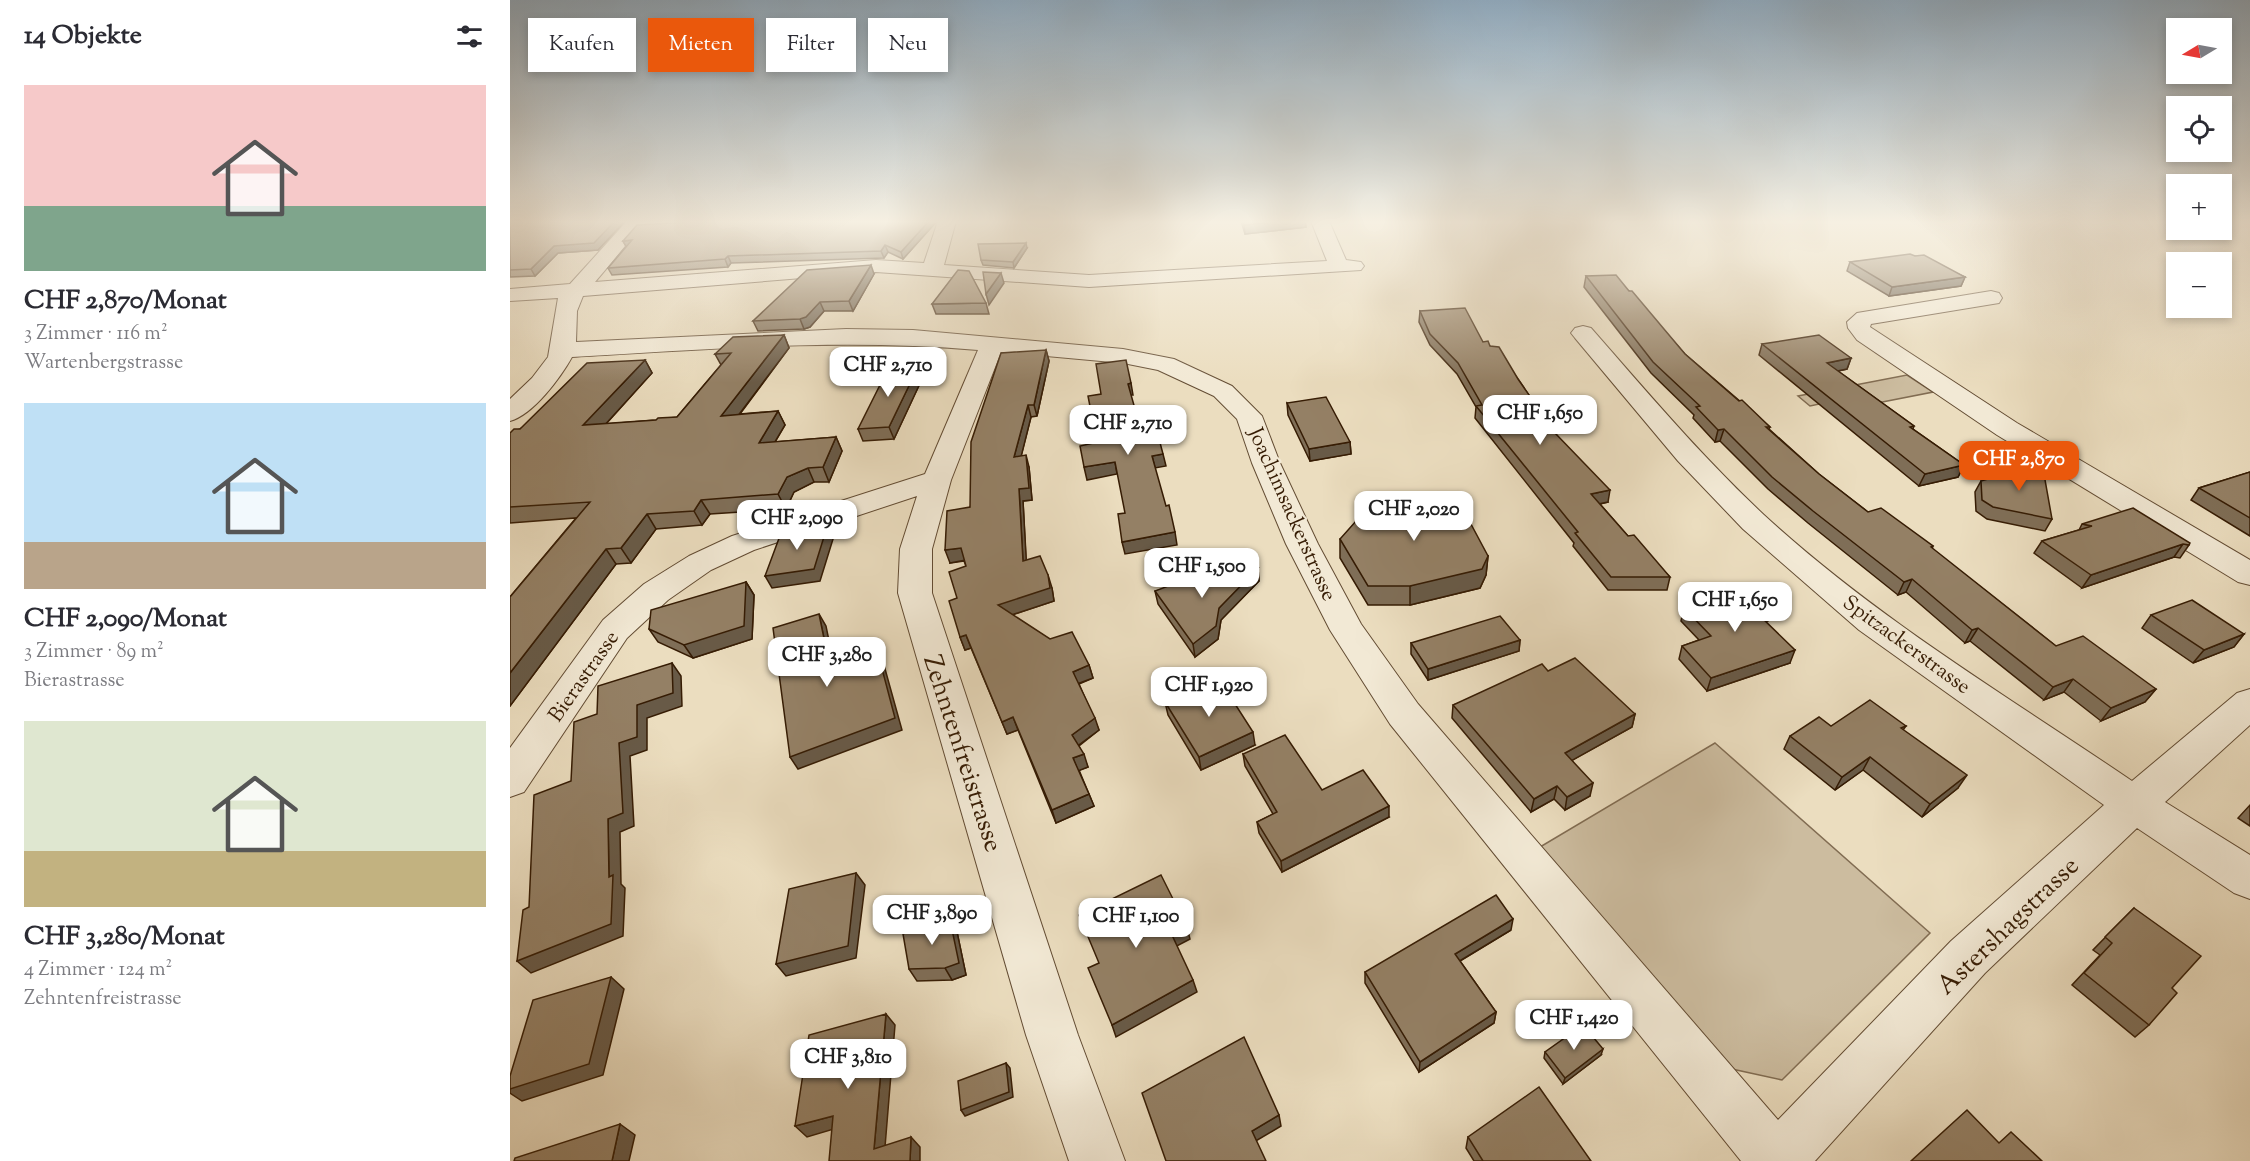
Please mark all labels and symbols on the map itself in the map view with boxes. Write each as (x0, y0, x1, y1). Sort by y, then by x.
north arrow (2166, 18, 2232, 84)
pin: CHF 2,710 (819, 347, 957, 398)
pin: CHF 1,650 (1471, 395, 1609, 446)
pin: CHF 2,710 (1059, 405, 1197, 456)
street label: Joachimsackerstrasse (1239, 422, 1343, 606)
pin: CHF 2,870 (1950, 441, 2088, 492)
pin: CHF 2,020 (1345, 491, 1483, 542)
pin: CHF 2,090 (728, 500, 866, 551)
pin: CHF 1,500 (1133, 548, 1271, 599)
pin: CHF 1,650 (1666, 582, 1804, 633)
street label: Spitzackerstrasse (1836, 589, 1976, 702)
street label: Bierastrasse (542, 625, 627, 729)
pin: CHF 3,280 (758, 637, 896, 688)
street label: Zehntenfreistrasse (912, 651, 1011, 857)
pin: CHF 1,920 (1140, 667, 1278, 718)
street label: Astershagstrasse (1929, 849, 2088, 1004)
pin: CHF 3,890 (863, 895, 1001, 946)
pin: CHF 1,100 (1067, 898, 1205, 949)
pin: CHF 1,420 (1505, 1000, 1643, 1051)
pin: CHF 3,810 (779, 1039, 917, 1090)

